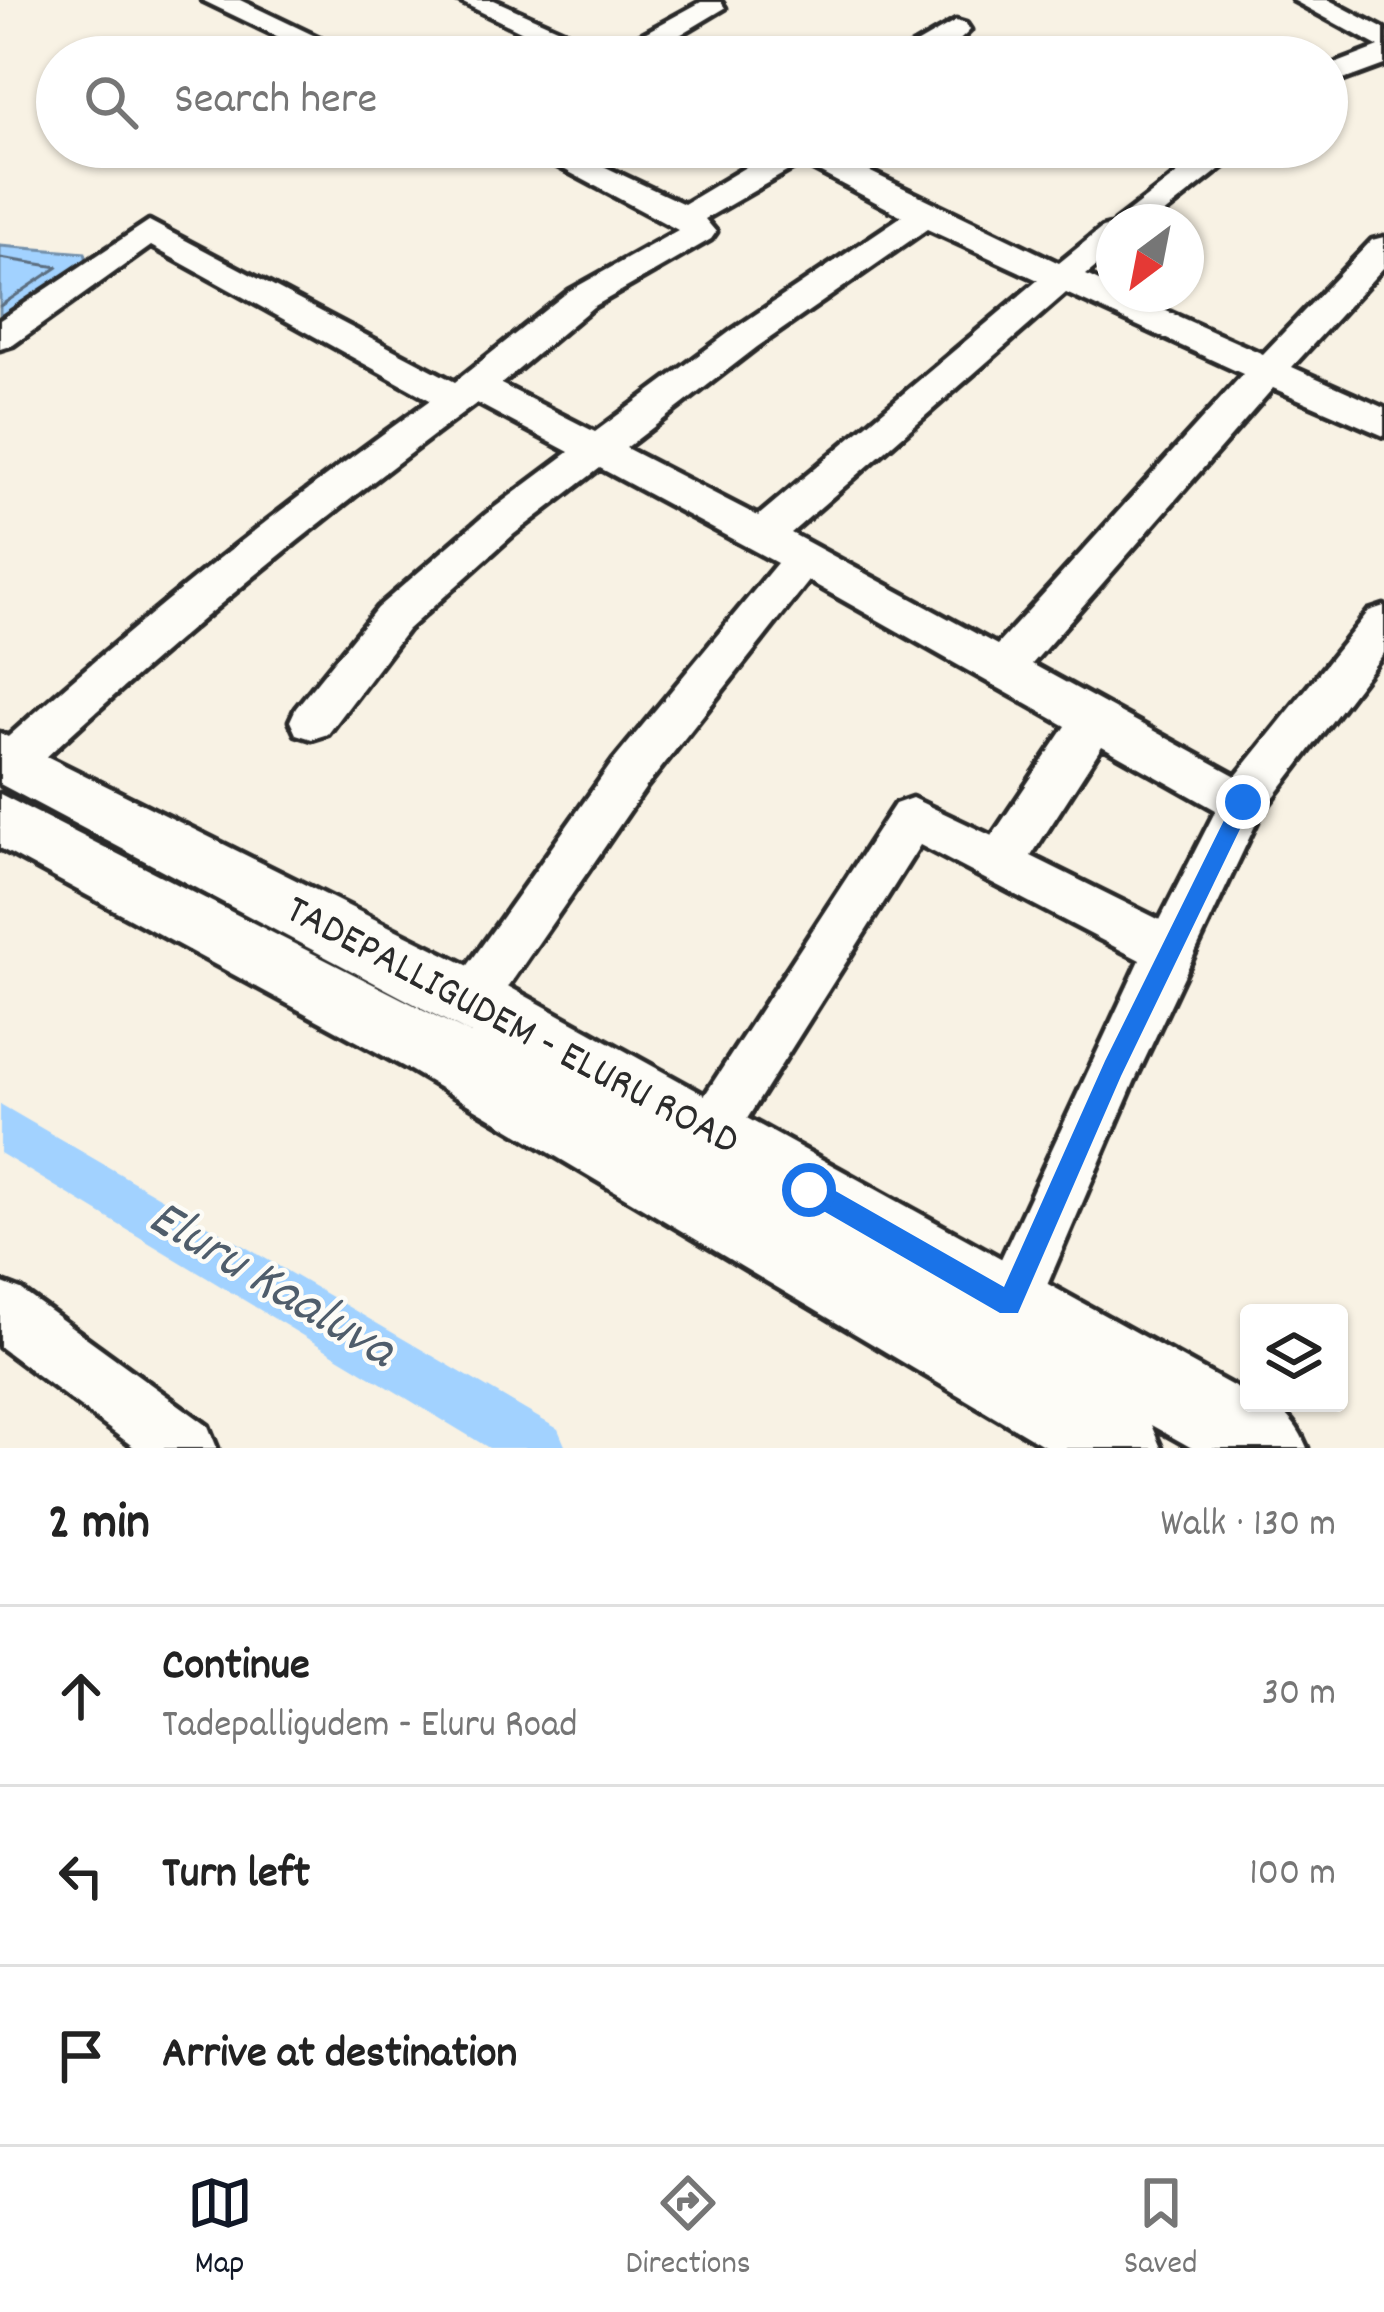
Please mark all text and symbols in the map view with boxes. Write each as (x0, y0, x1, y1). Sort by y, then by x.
search box (36, 36, 1348, 168)
icon: search (78, 69, 144, 135)
text: Search here (174, 70, 377, 134)
north arrow (1096, 204, 1204, 312)
route end (1216, 775, 1270, 829)
street label: TADEPALLIGUDEM - ELURU ROAD (273, 883, 749, 1173)
route start (782, 1163, 836, 1217)
water label: Eluru Kaaluva (132, 1183, 410, 1392)
map controls (1240, 1304, 1348, 1412)
button: layers (1240, 1304, 1348, 1412)
text: 2 min (48, 1490, 150, 1562)
text: Walk · 130 m (1160, 1499, 1336, 1554)
text: Continue (162, 1636, 310, 1700)
icon: ahead (48, 1663, 114, 1729)
text: 30 m (1262, 1668, 1336, 1723)
text: Tadepalligudem - Eluru Road (162, 1700, 578, 1755)
icon: left (48, 1843, 114, 1909)
text: Turn left (162, 1844, 310, 1908)
text: 100 m (1249, 1848, 1336, 1903)
icon: arrive (48, 2023, 114, 2089)
text: Arrive at destination (162, 2024, 517, 2088)
tab: Map (187, 2170, 253, 2289)
tab: Directions (626, 2170, 751, 2289)
tab: Saved (1124, 2170, 1197, 2289)

